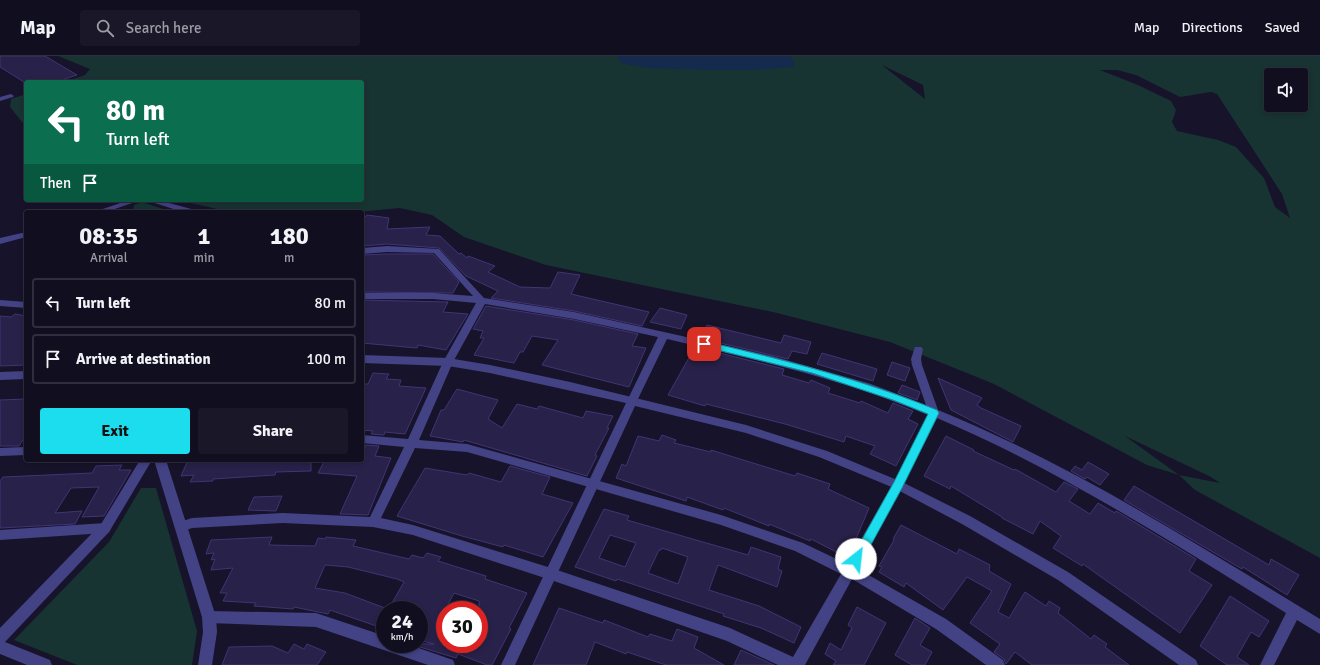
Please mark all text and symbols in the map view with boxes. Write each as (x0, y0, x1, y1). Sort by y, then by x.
search box (80, 10, 360, 46)
text: Map (20, 16, 56, 40)
icon: search (94, 17, 116, 39)
text: Search here (126, 19, 201, 37)
text: Map (1134, 19, 1160, 36)
text: Directions (1182, 19, 1243, 36)
text: Saved (1265, 19, 1300, 36)
map controls (1264, 68, 1308, 112)
button: sound (1264, 68, 1308, 112)
text: 80 m (106, 94, 165, 128)
icon: left (40, 96, 92, 148)
text: Turn left (106, 128, 169, 150)
icon: arrive (79, 172, 101, 194)
text: Then (40, 174, 71, 192)
text: 08:35 (79, 221, 138, 251)
text: 1 (198, 221, 210, 251)
text: 180 (270, 221, 309, 251)
text: Arrival (90, 250, 127, 266)
text: min (194, 250, 215, 266)
text: m (284, 250, 294, 266)
icon: left (42, 292, 64, 314)
text: Turn left (76, 294, 130, 312)
text: 80 m (315, 294, 346, 312)
pin (687, 327, 721, 361)
icon: arrive (693, 333, 715, 355)
icon: arrive (42, 348, 64, 370)
text: Arrive at destination (76, 350, 211, 368)
text: 100 m (306, 350, 346, 368)
button: Exit (40, 408, 190, 454)
button: Share (198, 408, 348, 454)
position arrow (835, 538, 877, 580)
speed limit sign: 30 (436, 601, 488, 653)
text: 24 (391, 609, 413, 634)
text: km/h (391, 631, 413, 643)

